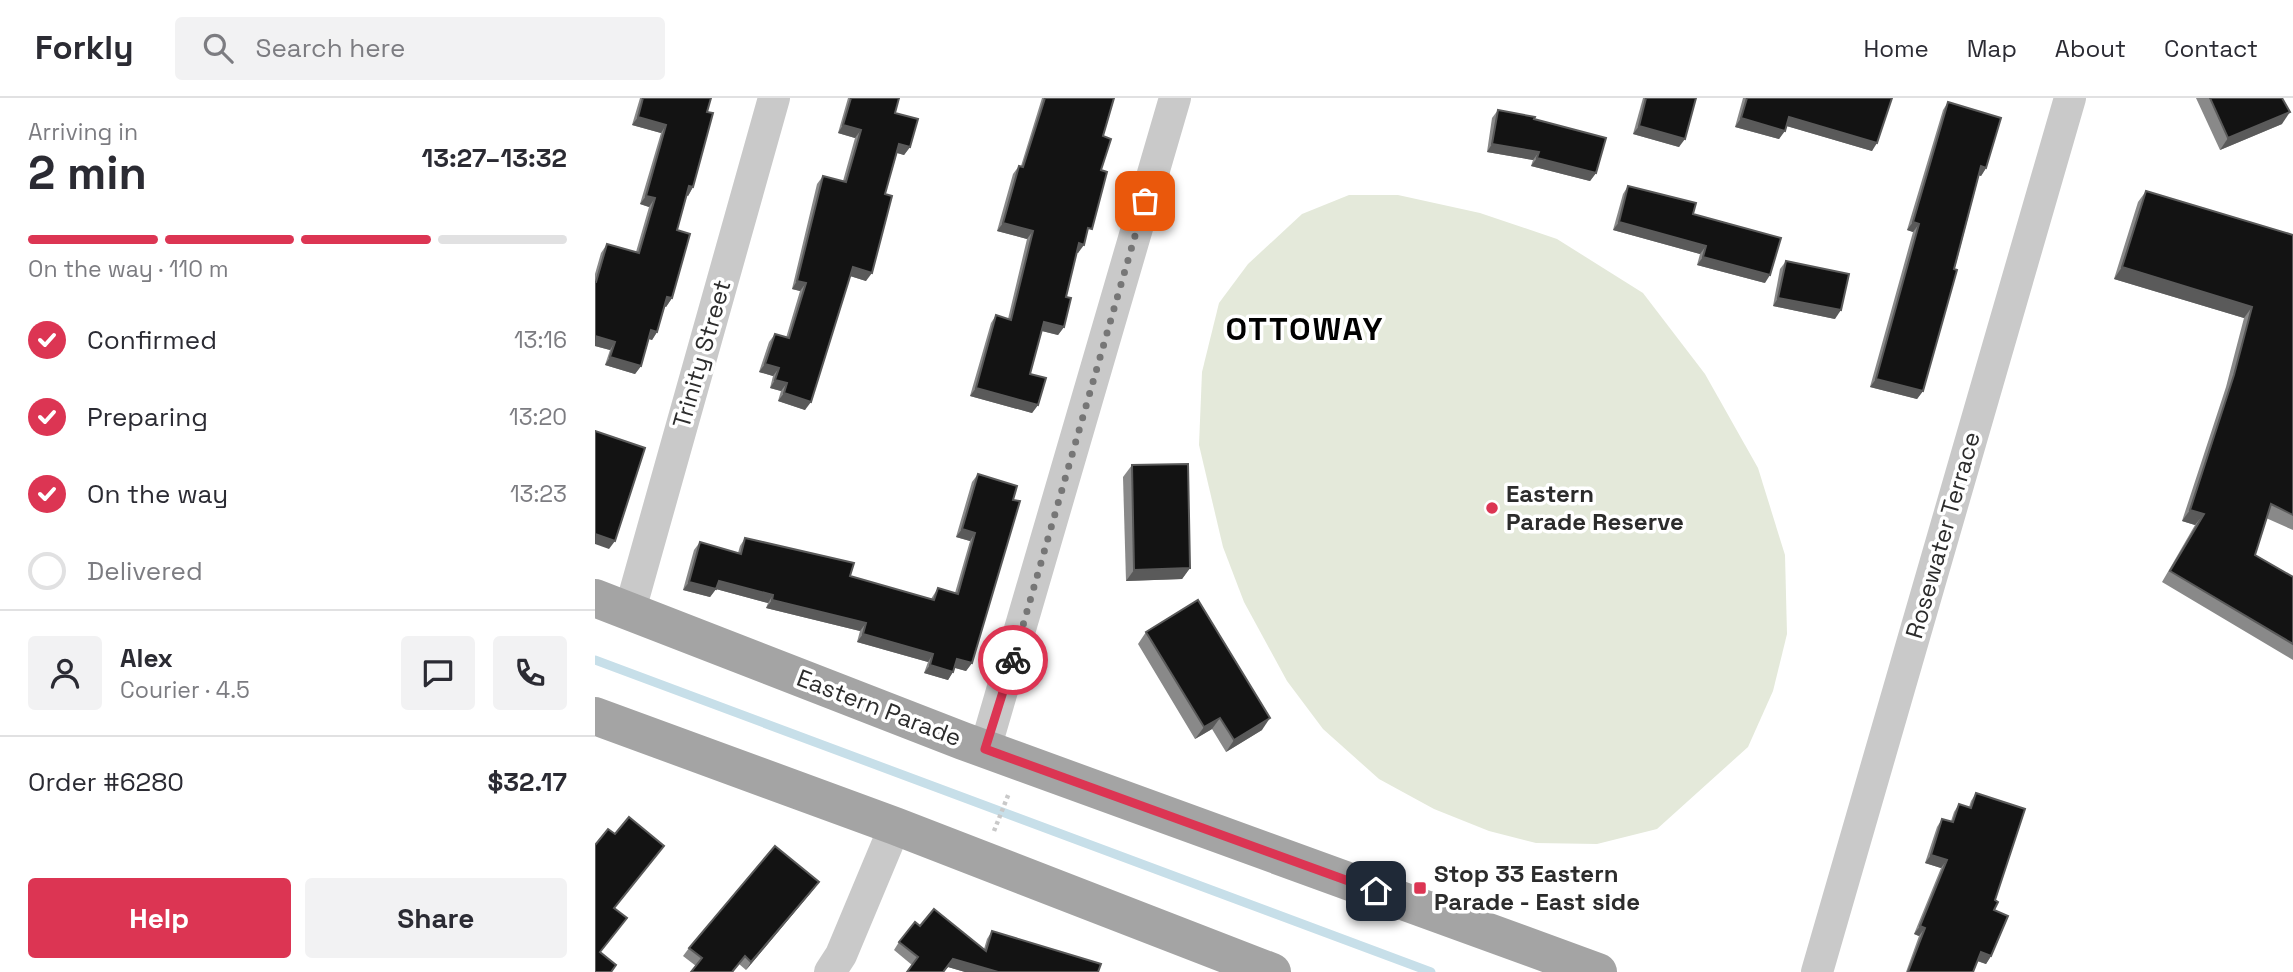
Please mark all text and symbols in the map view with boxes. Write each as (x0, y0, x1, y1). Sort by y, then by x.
search box (175, 17, 665, 80)
text: Forkly (35, 27, 133, 69)
icon: search (199, 29, 237, 67)
text: Search here (255, 31, 405, 65)
text: Home (1863, 33, 1929, 64)
text: Map (1967, 33, 2017, 64)
text: About (2055, 33, 2126, 64)
text: Contact (2164, 33, 2258, 64)
text: Arriving in (28, 117, 138, 147)
text: 13:27–13:32 (421, 141, 567, 175)
text: 2 min (28, 144, 147, 202)
pin (1115, 171, 1175, 231)
icon: bag (1126, 182, 1164, 220)
text: On the way · 110 m (28, 254, 229, 284)
street label: Trinity Street (666, 276, 738, 432)
district label: OTTOWAY (1225, 309, 1385, 349)
icon: check (28, 321, 66, 359)
text: Confirmed (87, 323, 217, 357)
text: 13:16 (514, 325, 567, 355)
icon: check (28, 398, 66, 436)
text: Preparing (87, 400, 208, 434)
text: 13:20 (509, 402, 567, 432)
street label: Rosewater Terrace (1898, 428, 1987, 642)
icon: check (28, 475, 66, 513)
text: On the way (87, 477, 228, 511)
place label: Eastern Parade Reserve (1506, 478, 1684, 537)
text: 13:23 (510, 479, 567, 509)
marker: Eastern Parade Reserve (1484, 500, 1500, 516)
text: Delivered (87, 554, 203, 588)
courier (978, 625, 1048, 695)
button: person (28, 636, 102, 710)
button: chat (401, 636, 475, 710)
button: phone (493, 636, 567, 710)
text: Alex (120, 641, 173, 675)
icon: bike (994, 641, 1032, 679)
street label: Eastern Parade (792, 662, 966, 753)
text: Courier · 4.5 (120, 675, 250, 705)
text: Order #6280 (28, 765, 184, 799)
text: $32.17 (487, 765, 567, 799)
place label: Stop 33 Eastern Parade - East side (1434, 858, 1640, 917)
pin (1346, 861, 1406, 921)
icon: home (1357, 872, 1395, 910)
button: Help (28, 878, 291, 958)
button: Share (305, 878, 567, 958)
marker: Stop 33 Eastern Parade - East side (1412, 880, 1428, 896)

